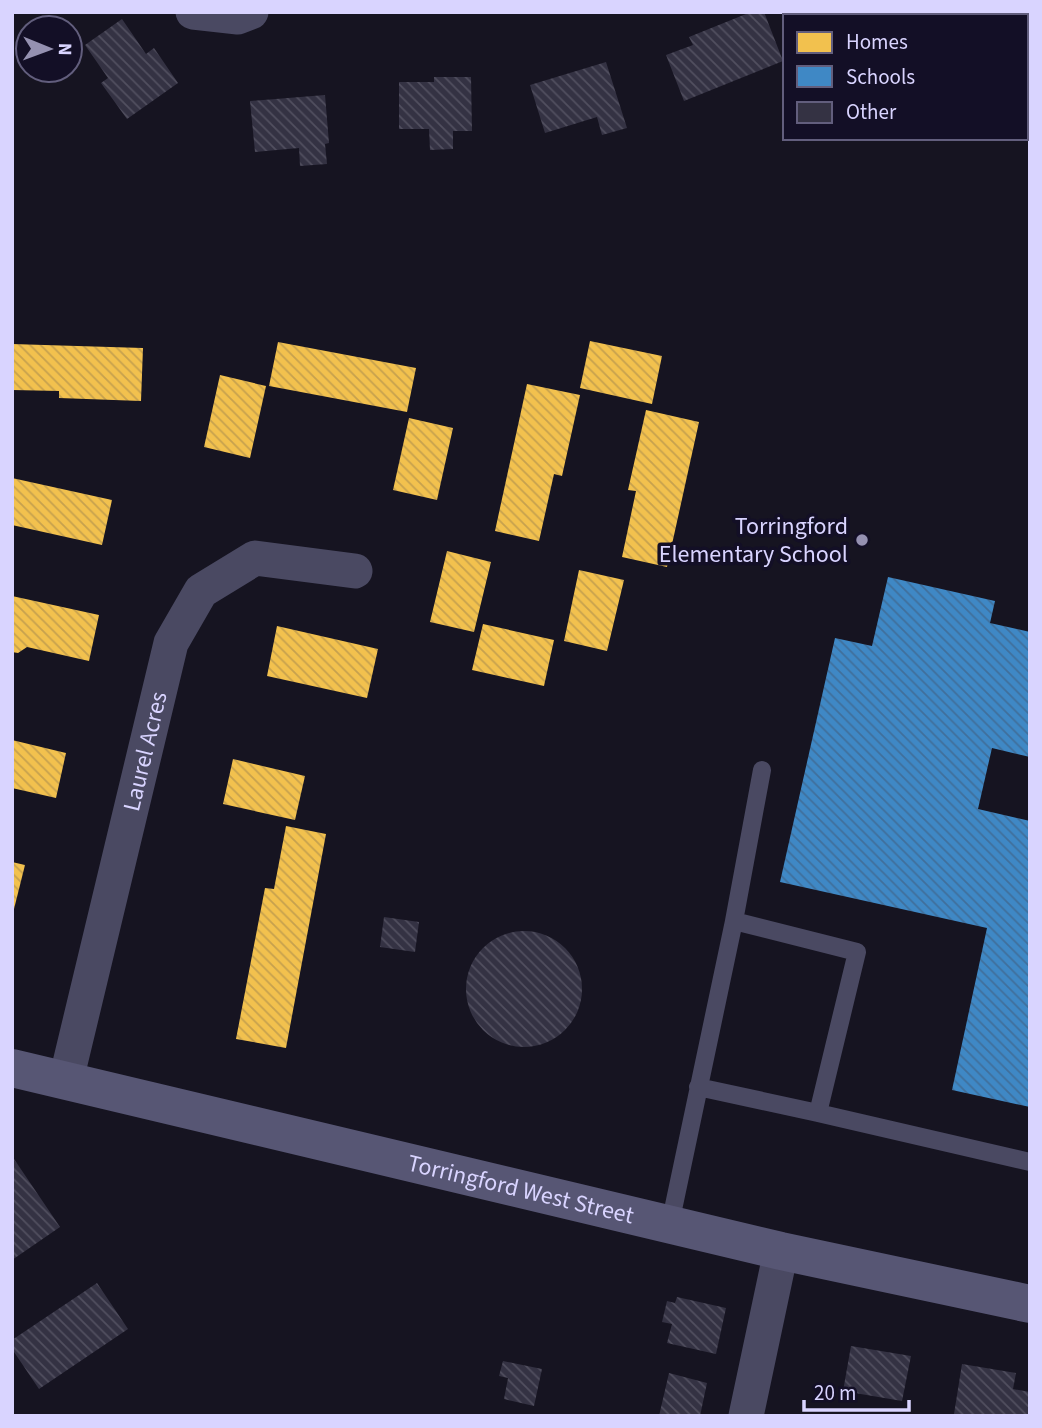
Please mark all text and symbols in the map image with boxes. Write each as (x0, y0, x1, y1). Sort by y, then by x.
north arrow (14, 14, 84, 84)
legend (783, 14, 1028, 140)
text: Homes (846, 27, 908, 57)
text: N (51, 43, 78, 56)
text: Schools (846, 62, 915, 92)
text: Other (846, 97, 897, 127)
place label: Torringford Elementary School (659, 509, 848, 572)
marker: Torringford Elementary School (854, 532, 870, 548)
street label: Laurel Acres (114, 688, 176, 815)
street label: Torringford West Street (404, 1145, 638, 1233)
scale bar (804, 1368, 909, 1412)
text: 20 m (814, 1378, 856, 1408)

